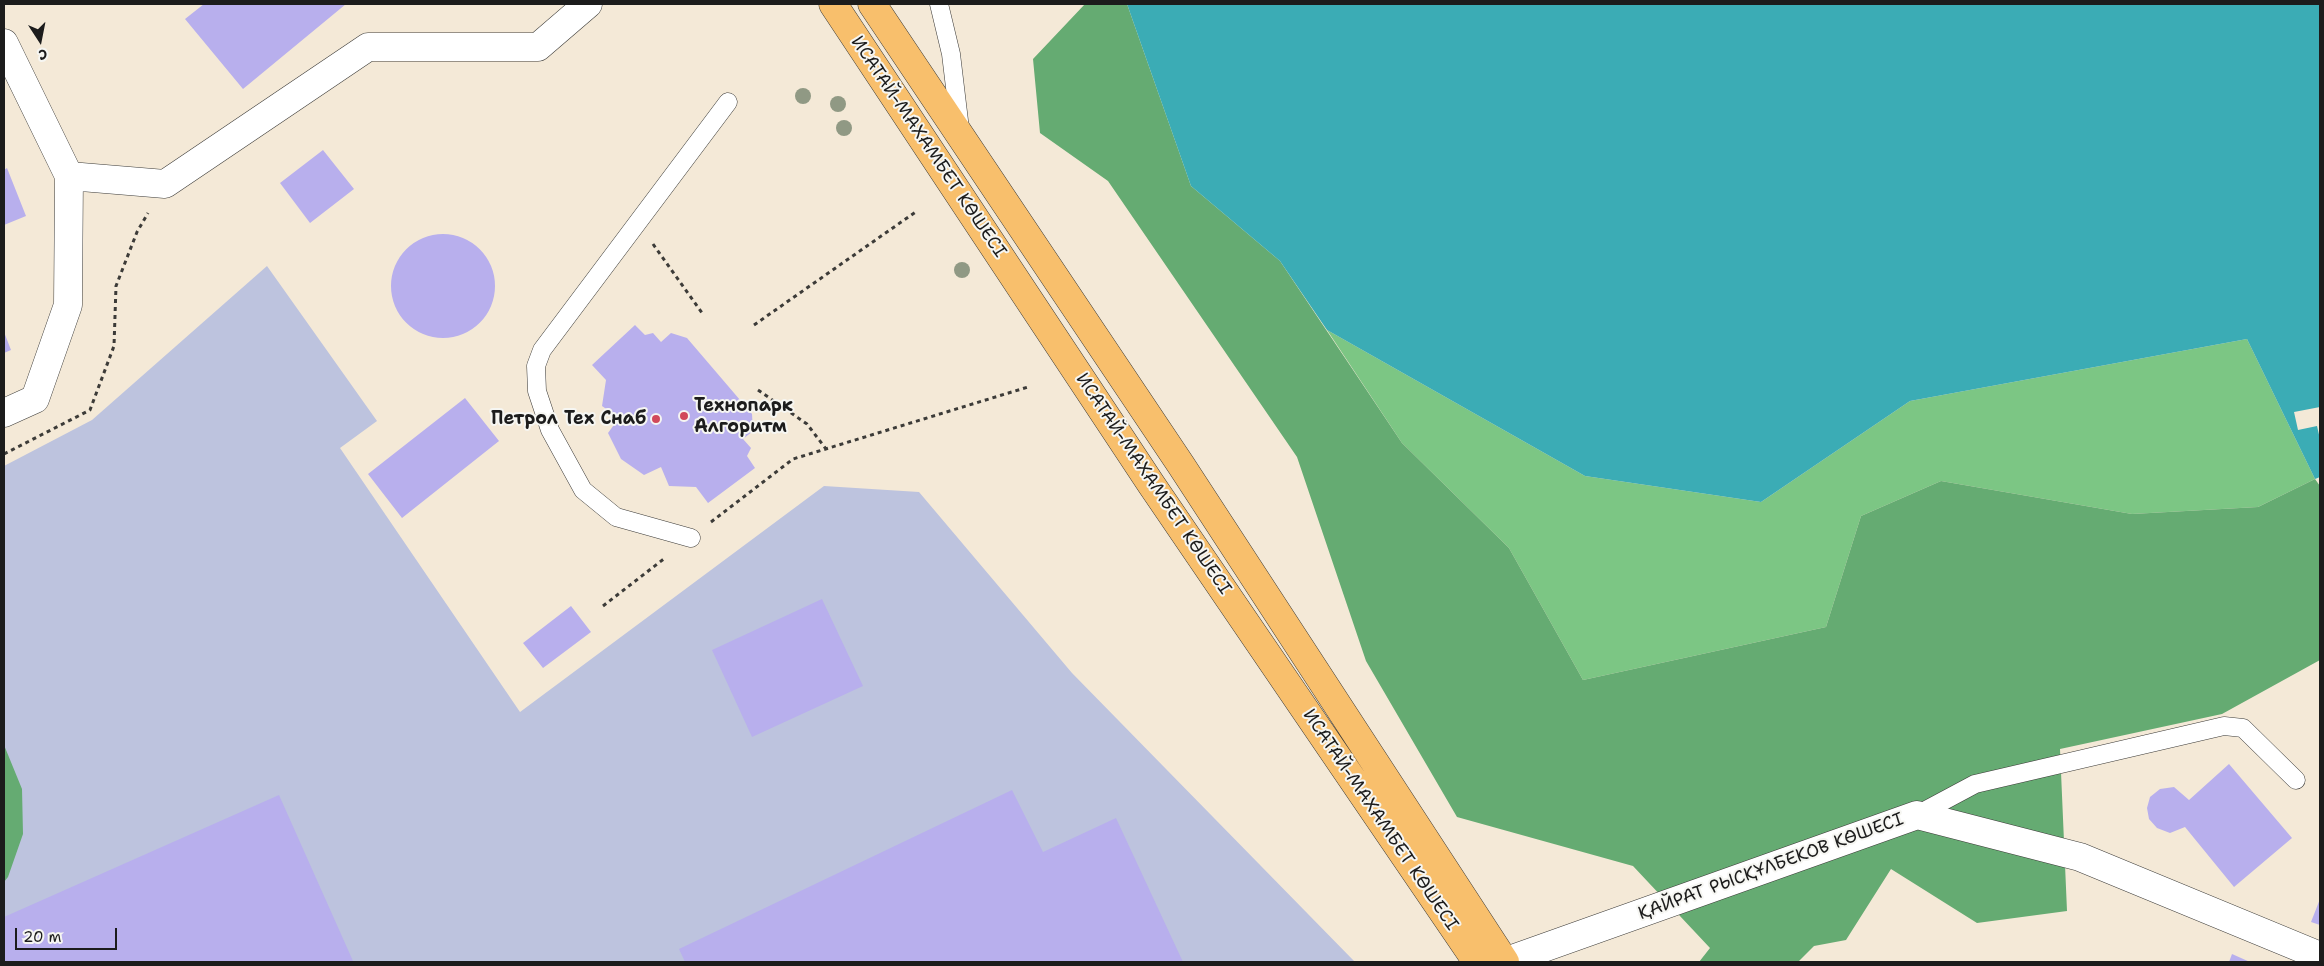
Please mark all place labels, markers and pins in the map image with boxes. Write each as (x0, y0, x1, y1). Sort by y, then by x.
place label: Технопарк Алгоритм (694, 395, 793, 438)
place label: Петрол Тех Снаб (491, 408, 646, 430)
marker: Технопарк Алгоритм (678, 410, 690, 422)
marker: Петрол Тех Снаб (650, 413, 662, 425)

